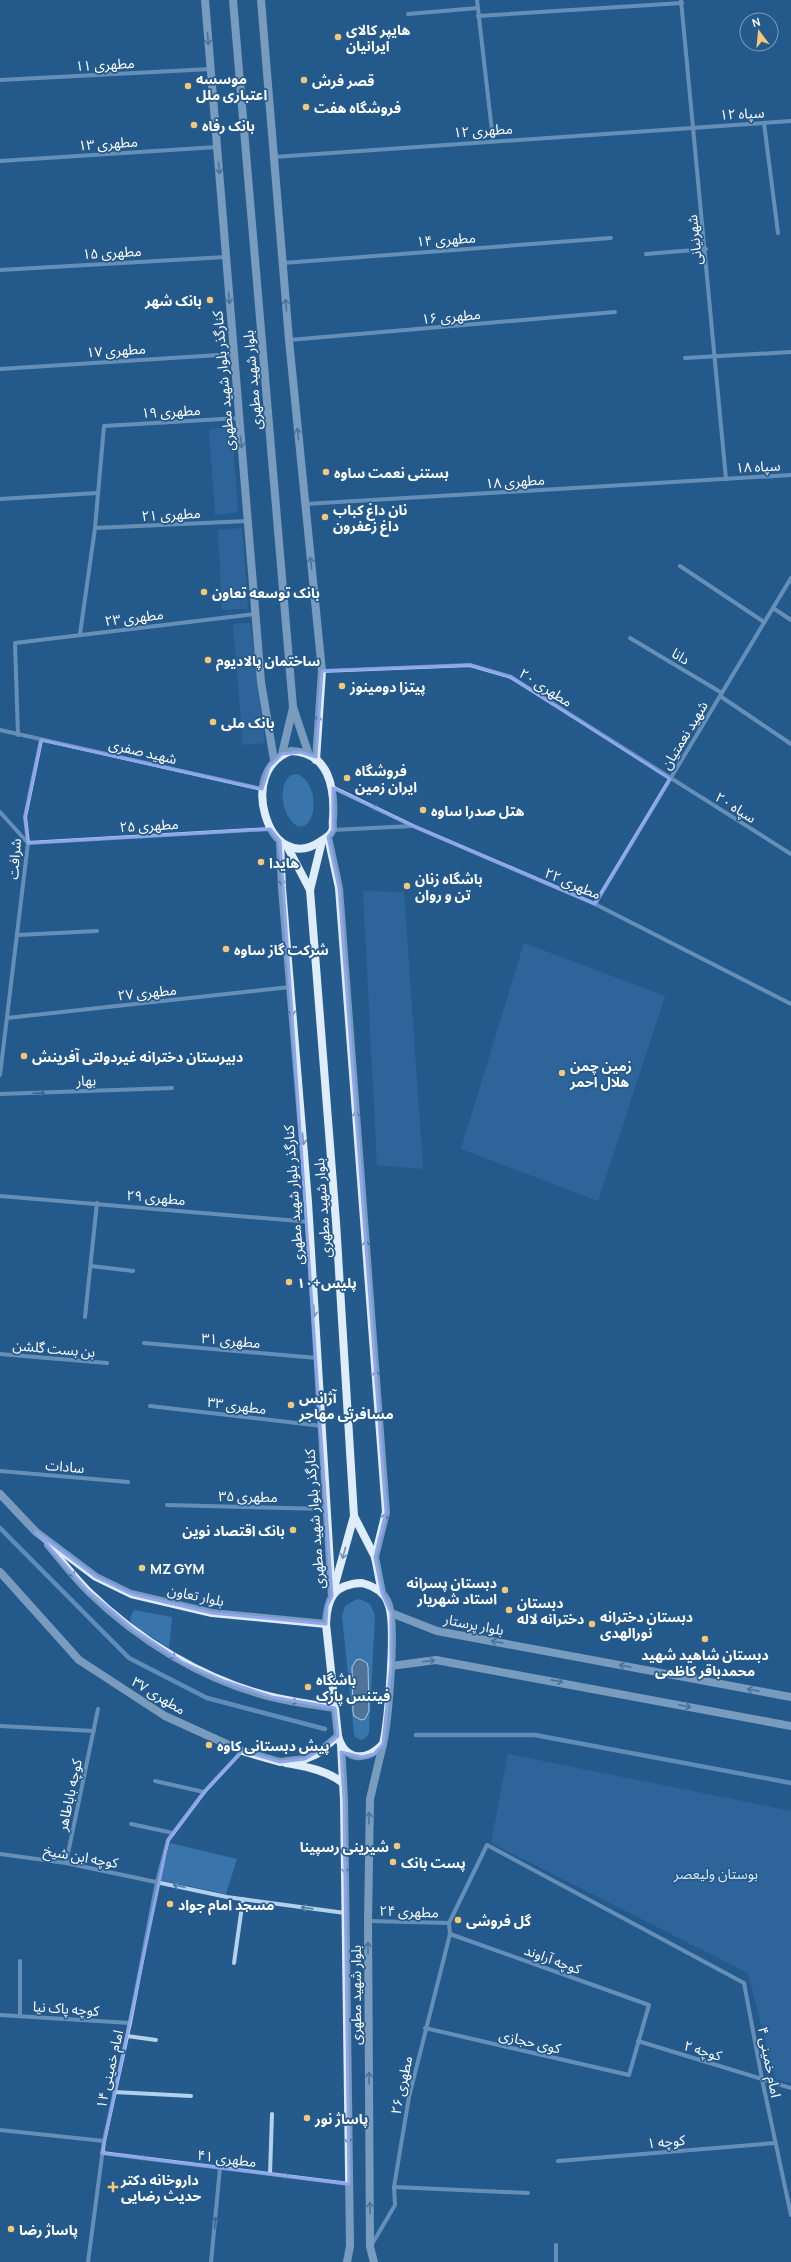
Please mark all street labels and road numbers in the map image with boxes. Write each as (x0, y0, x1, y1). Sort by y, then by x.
street label: مطهری ۱۱ (75, 53, 135, 75)
street label: سپاه ۱۲ (719, 102, 765, 125)
street label: مطهری ۱۲ (453, 118, 513, 142)
street label: مطهری ۱۳ (78, 131, 138, 155)
street label: شهرنیانی (682, 214, 706, 266)
street label: مطهری ۱۴ (416, 227, 476, 251)
street label: مطهری ۱۵ (82, 241, 142, 263)
street label: مطهری ۱۶ (421, 304, 481, 328)
street label: کنارگذر بلوار شهید مطهری (207, 310, 239, 452)
street label: بلوار شهید مطهری (238, 329, 266, 431)
street label: مطهری ۱۷ (86, 338, 146, 362)
street label: مطهری ۱۹ (141, 400, 201, 422)
street label: سپاه ۱۸ (735, 455, 781, 478)
street label: مطهری ۱۸ (485, 469, 545, 493)
street label: مطهری ۲۱ (141, 503, 201, 525)
street label: مطهری ۲۳ (103, 604, 165, 630)
street label: دانا (668, 643, 694, 669)
street label: مطهری ۲۰ (516, 663, 576, 711)
street label: شهید نعمتیان (656, 697, 712, 773)
street label: شهید صفری (107, 734, 179, 768)
street label: سپاه ۲۰ (711, 787, 760, 828)
street label: مطهری ۲۵ (119, 814, 179, 836)
street label: شرافت (3, 838, 25, 880)
street label: مطهری ۲۲ (542, 863, 604, 903)
street label: مطهری ۲۷ (116, 979, 178, 1005)
street label: بهار (75, 1070, 97, 1090)
street label: کنارگذر بلوار شهید مطهری (279, 1124, 307, 1266)
street label: بلوار شهید مطهری (309, 1157, 335, 1259)
street label: مطهری ۲۹ (126, 1185, 186, 1209)
street label: مطهری ۳۱ (201, 1328, 261, 1352)
street label: بن بست گلشن (12, 1335, 96, 1361)
street label: مطهری ۳۳ (206, 1392, 268, 1418)
street label: کنارگذر بلوار شهید مطهری (300, 1448, 328, 1590)
street label: سادات (45, 1455, 85, 1477)
street label: مطهری ۳۵ (218, 1486, 278, 1506)
street label: بلوار تعاون (166, 1580, 226, 1610)
street label: بلوار پرستار (441, 1609, 506, 1640)
street label: مطهری ۳۷ (129, 1672, 189, 1718)
street label: کوچه باباطاهر (52, 1757, 87, 1834)
street label: کوچه ابن شیخ (42, 1840, 120, 1874)
street label: مطهری ۲۴ (379, 1900, 439, 1922)
street label: کوچه آراوند (522, 1940, 584, 1979)
street label: بلوار شهید مطهری (346, 1945, 365, 2045)
street label: کوچه پاک نیا (32, 1996, 100, 2021)
street label: کوی حجازی (497, 2025, 563, 2057)
street label: امام خمینی ۴ (752, 2025, 786, 2099)
street label: امام خمینی ۱۴ (91, 2028, 129, 2110)
street label: کوچه ۲ (682, 2035, 724, 2066)
street label: مطهری ۲۶ (386, 2054, 416, 2116)
street label: کوچه ۱ (646, 2130, 686, 2153)
street label: مطهری ۴۱ (196, 2145, 258, 2171)

